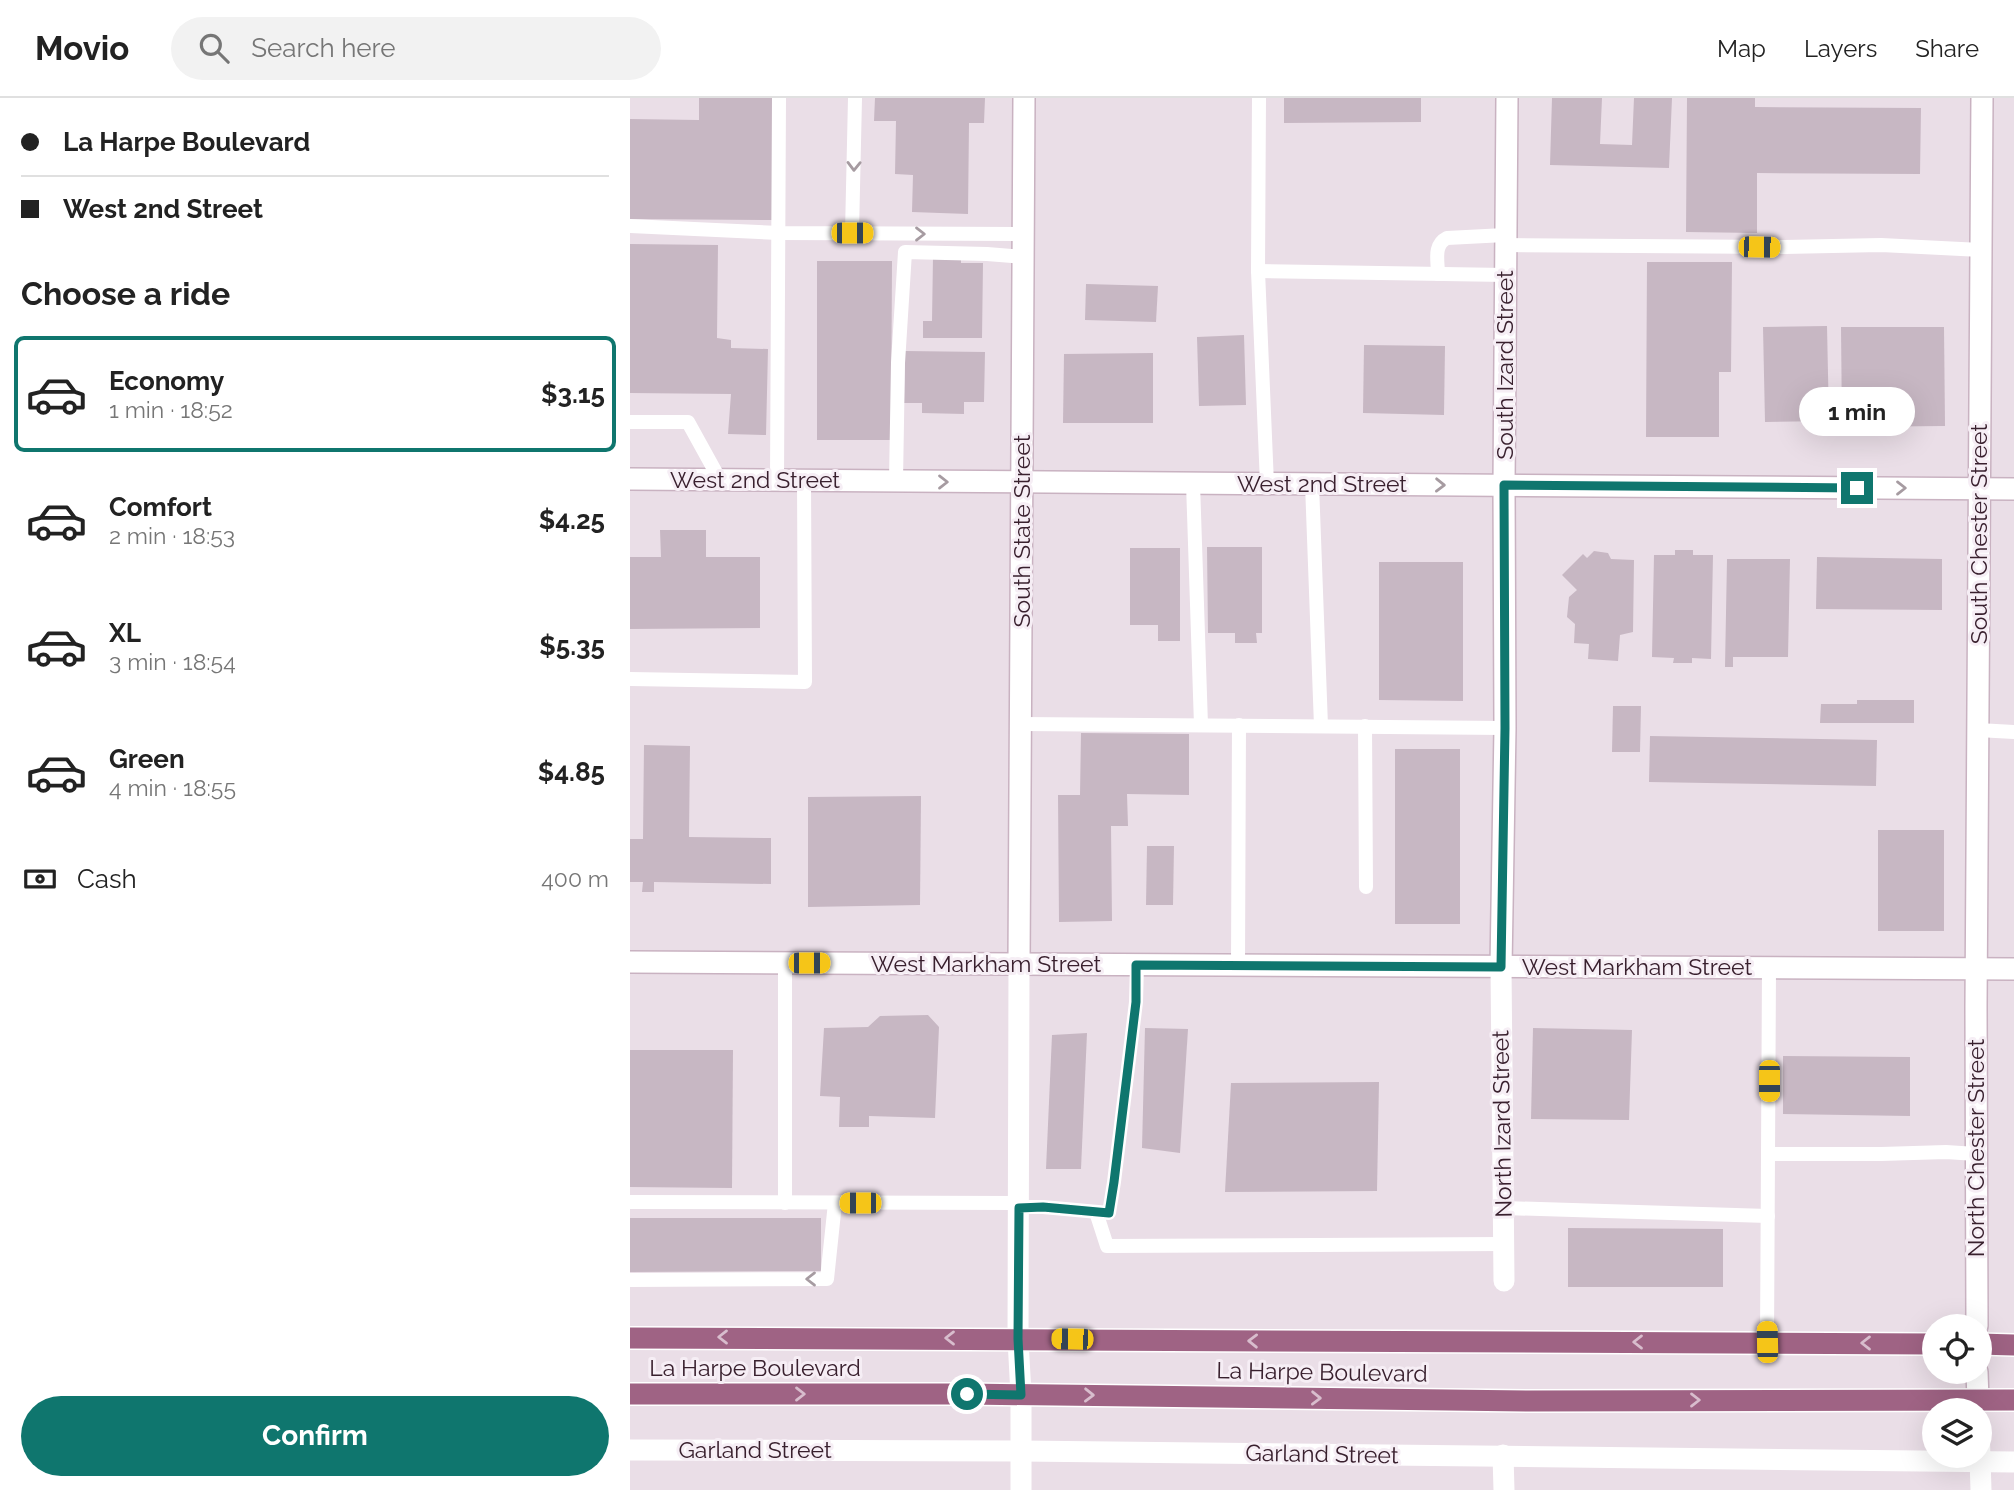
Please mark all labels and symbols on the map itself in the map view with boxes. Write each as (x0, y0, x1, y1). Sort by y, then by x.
one-way arrow (846, 161, 862, 171)
car (832, 223, 874, 244)
one-way arrow (916, 226, 926, 242)
car (1738, 236, 1781, 258)
street label: South Izard Street (1491, 270, 1518, 460)
callout: 1 min (1799, 386, 1915, 436)
street label: South Chester Street (1965, 424, 1992, 644)
street label: South State Street (1008, 434, 1035, 627)
street label: West 2nd Street (670, 466, 840, 493)
street label: West 2nd Street (1237, 470, 1407, 497)
route end (1841, 472, 1873, 504)
one-way arrow (938, 474, 949, 489)
one-way arrow (1435, 477, 1446, 493)
one-way arrow (1896, 480, 1906, 496)
street label: West Markham Street (871, 950, 1101, 977)
car (789, 953, 831, 974)
street label: West Markham Street (1522, 953, 1752, 980)
street label: North Izard Street (1486, 1030, 1517, 1218)
street label: North Chester Street (1962, 1039, 1989, 1257)
car (1759, 1060, 1780, 1102)
car (840, 1193, 882, 1214)
one-way arrow (805, 1271, 816, 1287)
car (1757, 1321, 1778, 1363)
car (1051, 1328, 1094, 1350)
one-way arrow (717, 1329, 727, 1345)
one-way arrow (944, 1331, 955, 1346)
one-way arrow (1247, 1333, 1258, 1349)
one-way arrow (1632, 1334, 1643, 1350)
one-way arrow (1860, 1335, 1870, 1351)
street label: La Harpe Boulevard (649, 1354, 861, 1381)
street label: La Harpe Boulevard (1216, 1356, 1428, 1387)
route start (951, 1378, 983, 1410)
one-way arrow (795, 1386, 806, 1402)
one-way arrow (1084, 1388, 1095, 1403)
one-way arrow (1312, 1390, 1322, 1406)
one-way arrow (1690, 1392, 1701, 1408)
street label: Garland Street (678, 1436, 832, 1463)
street label: Garland Street (1245, 1439, 1399, 1468)

